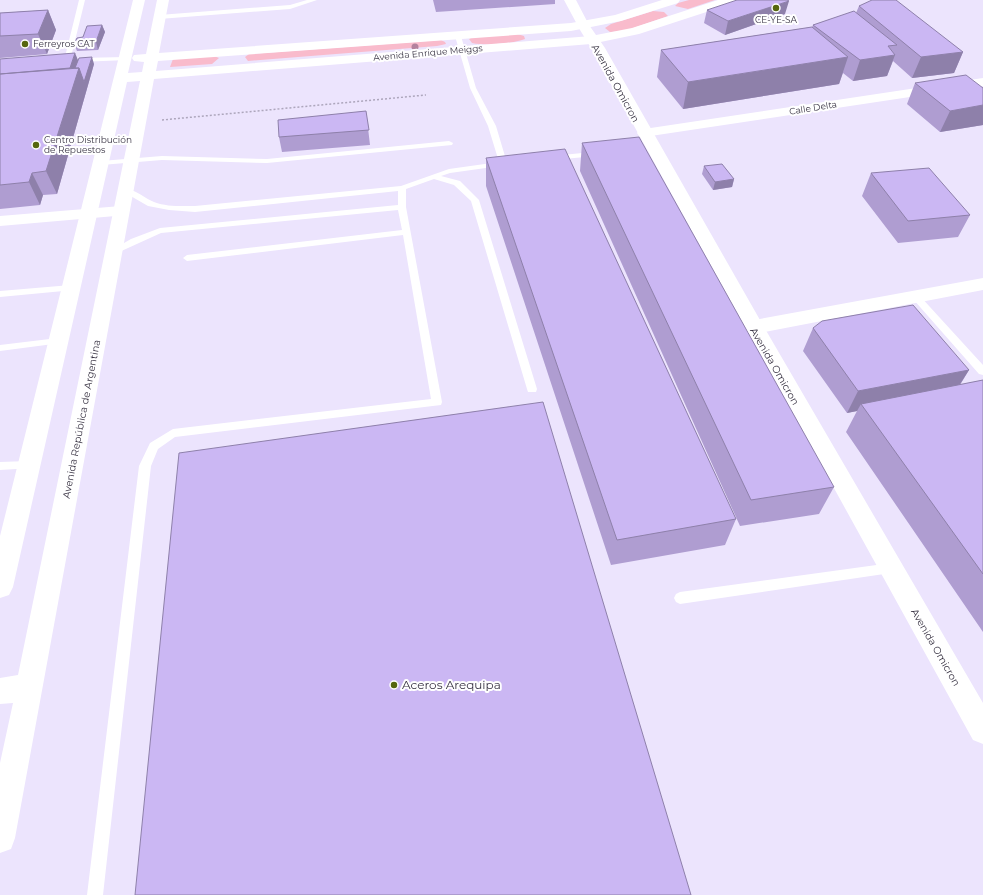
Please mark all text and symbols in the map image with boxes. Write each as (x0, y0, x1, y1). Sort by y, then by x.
marker: CE-YE-SA (771, 3, 781, 13)
place label: CE-YE-SA (755, 14, 798, 25)
place label: Ferreyros CAT (33, 38, 96, 49)
marker: Ferreyros CAT (20, 39, 30, 49)
street label: Avenida Enrique Meiggs (373, 42, 484, 63)
street label: Avenida Omicron (589, 42, 642, 125)
street label: Calle Delta (788, 98, 838, 117)
place label: Centro Distribución de Repuestos (44, 134, 132, 155)
marker: Centro Distribución de Repuestos (31, 140, 41, 150)
street label: Avenida Omicron (747, 325, 802, 407)
street label: Avenida República de Argentina (60, 339, 103, 500)
street label: Avenida Omicron (908, 606, 963, 688)
place label: Aceros Arequipa (402, 677, 501, 692)
marker: Aceros Arequipa (389, 680, 399, 690)

